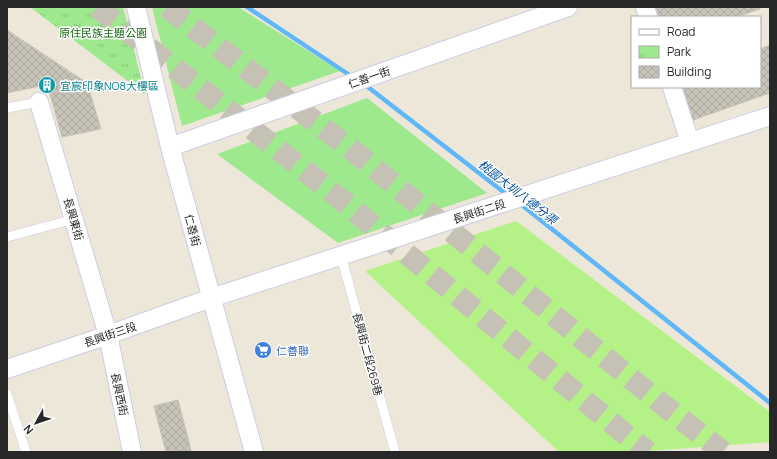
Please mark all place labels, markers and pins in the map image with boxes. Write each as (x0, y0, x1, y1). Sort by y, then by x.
building icon: 宜宸印象NO8大樓區 (37, 75, 57, 95)
place label: 宜宸印象NO8大樓區 (60, 78, 159, 93)
supermarket icon: 仁善聯 (253, 340, 273, 360)
place label: 仁善聯 (276, 343, 309, 358)

